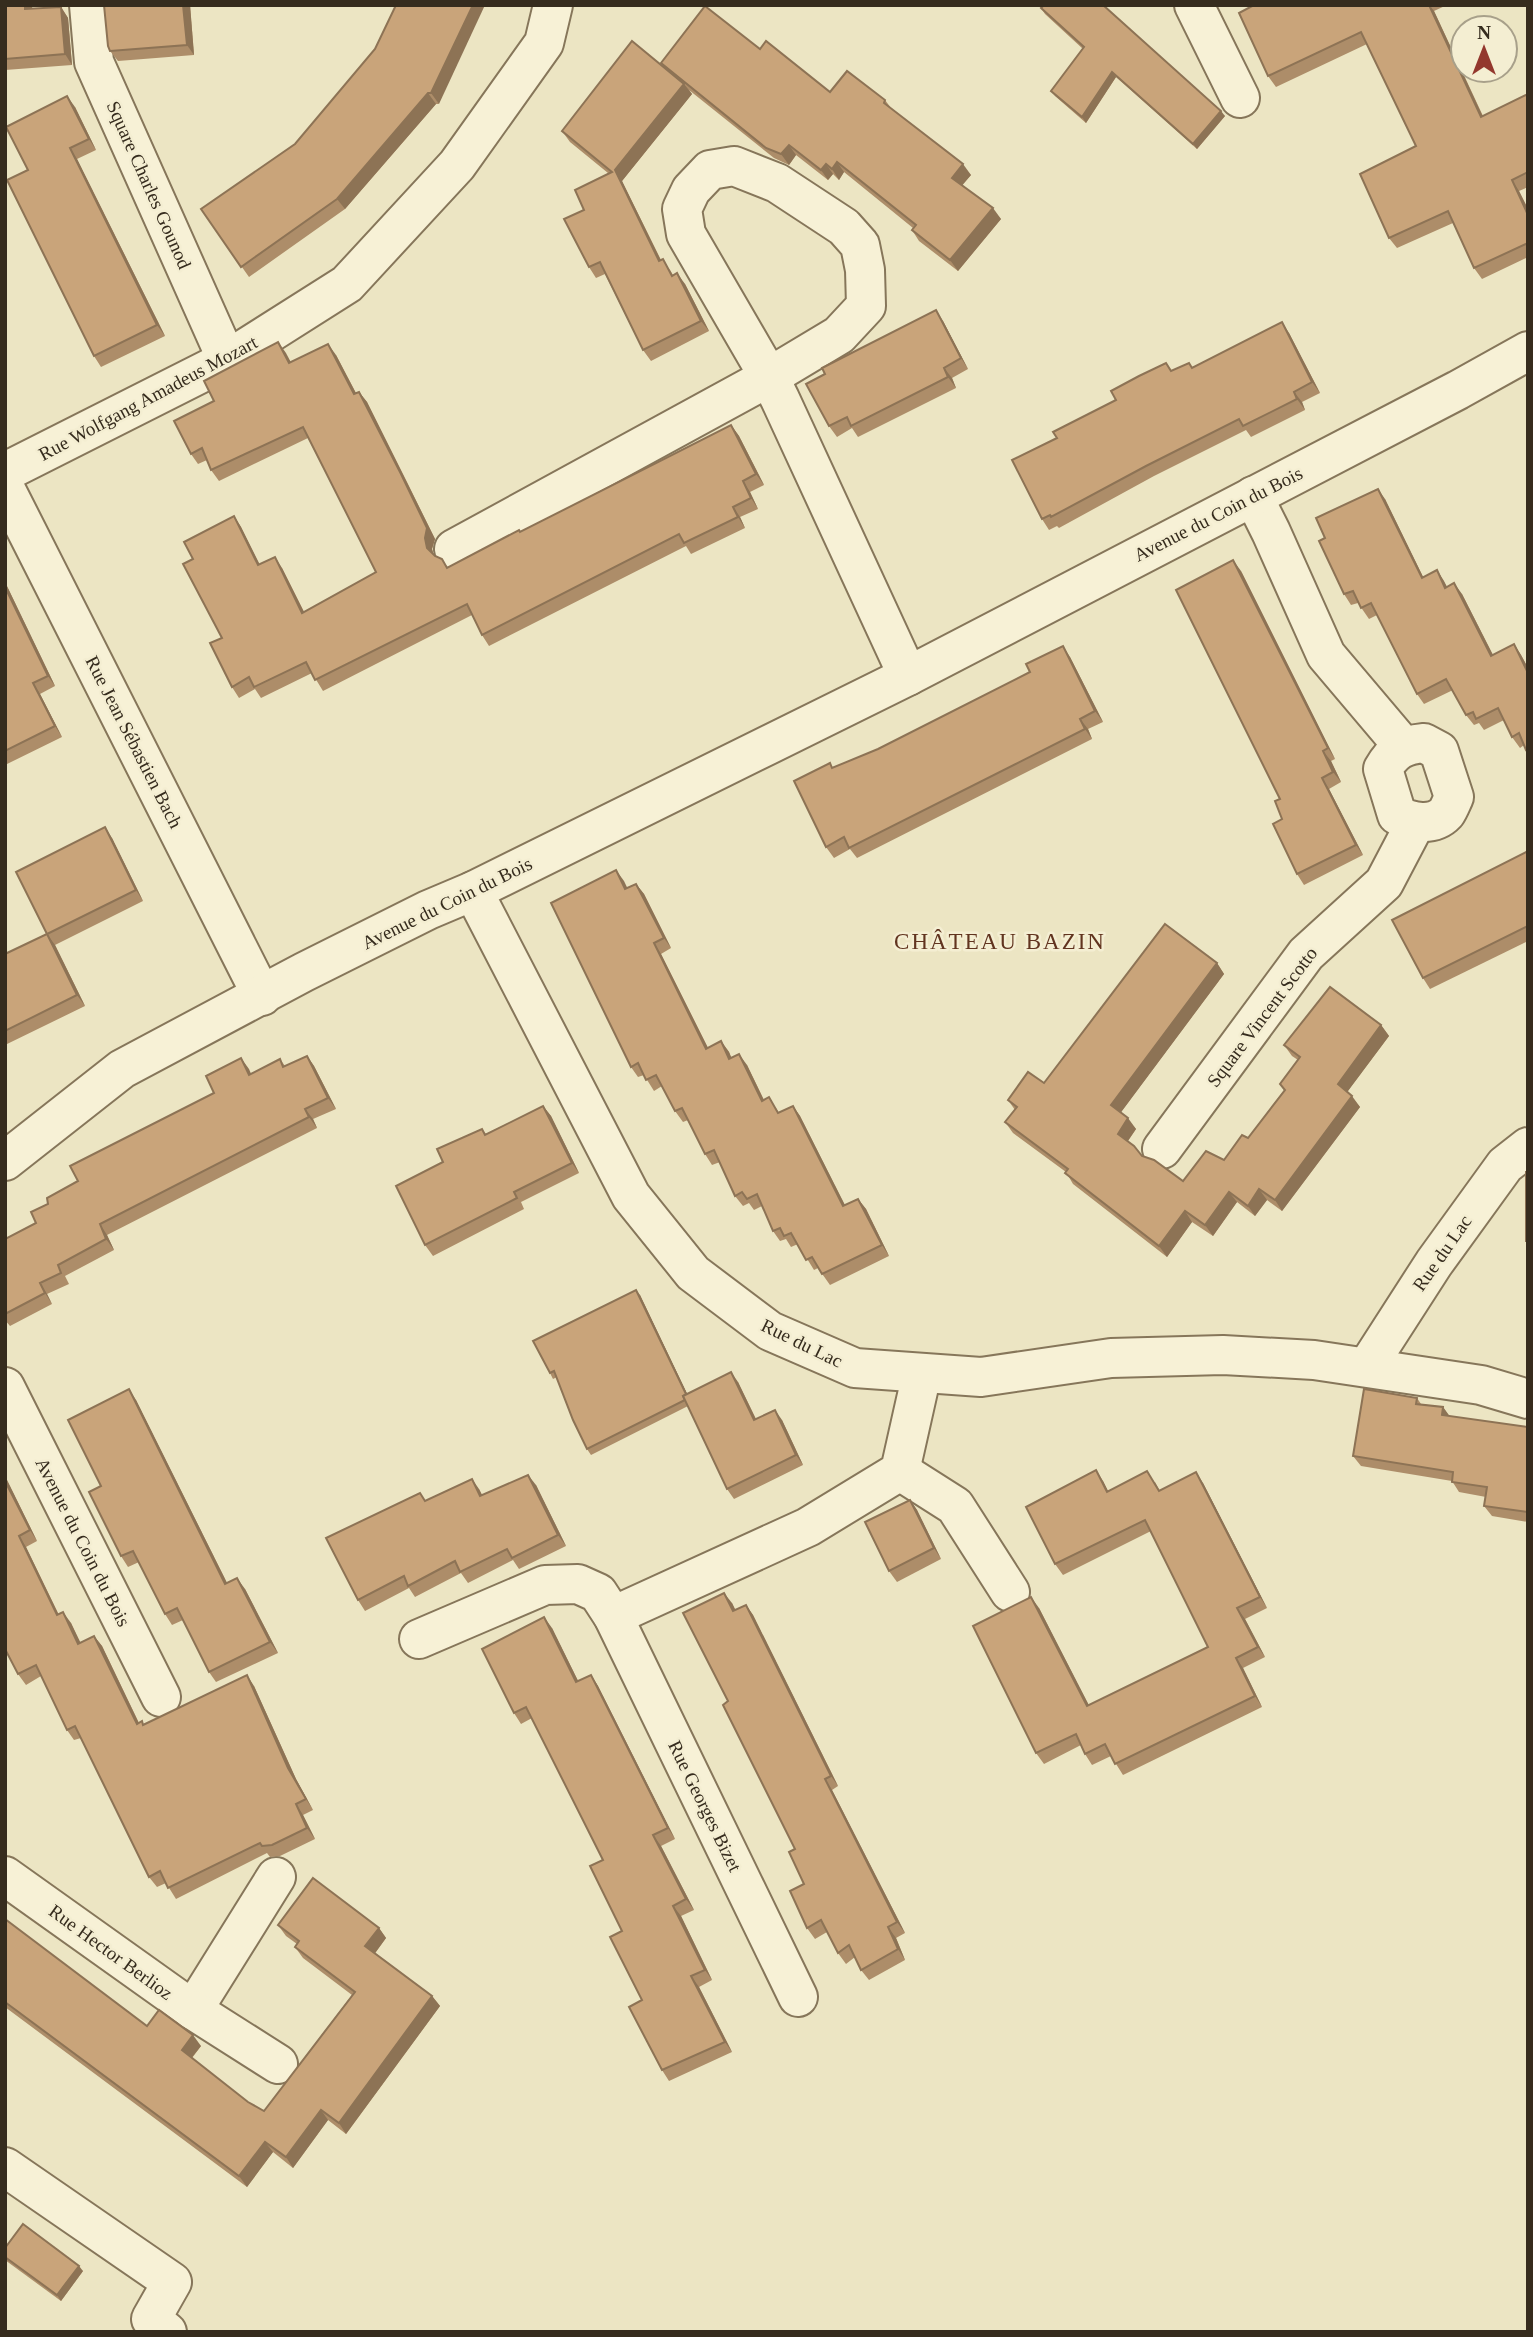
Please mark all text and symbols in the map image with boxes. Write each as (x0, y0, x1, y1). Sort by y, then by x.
north arrow (1449, 14, 1519, 84)
text: N (1477, 22, 1491, 43)
street label: Square Charles Gounod (102, 98, 196, 273)
street label: Rue Wolfgang Amadeus Mozart (35, 331, 262, 465)
street label: Avenue du Coin du Bois (1130, 462, 1306, 566)
street label: Rue Jean Sébastien Bach (81, 652, 187, 832)
street label: Avenue du Coin du Bois (359, 853, 535, 953)
district label: CHÂTEAU BAZIN (894, 929, 1106, 954)
street label: Square Vincent Scotto (1203, 943, 1321, 1091)
street label: Rue du Lac (1408, 1211, 1476, 1295)
street label: Rue du Lac (758, 1314, 846, 1372)
street label: Avenue du Coin du Bois (31, 1454, 135, 1630)
street label: Rue Georges Bizet (664, 1737, 746, 1876)
street label: Rue Hector Berlioz (45, 1900, 177, 2004)

